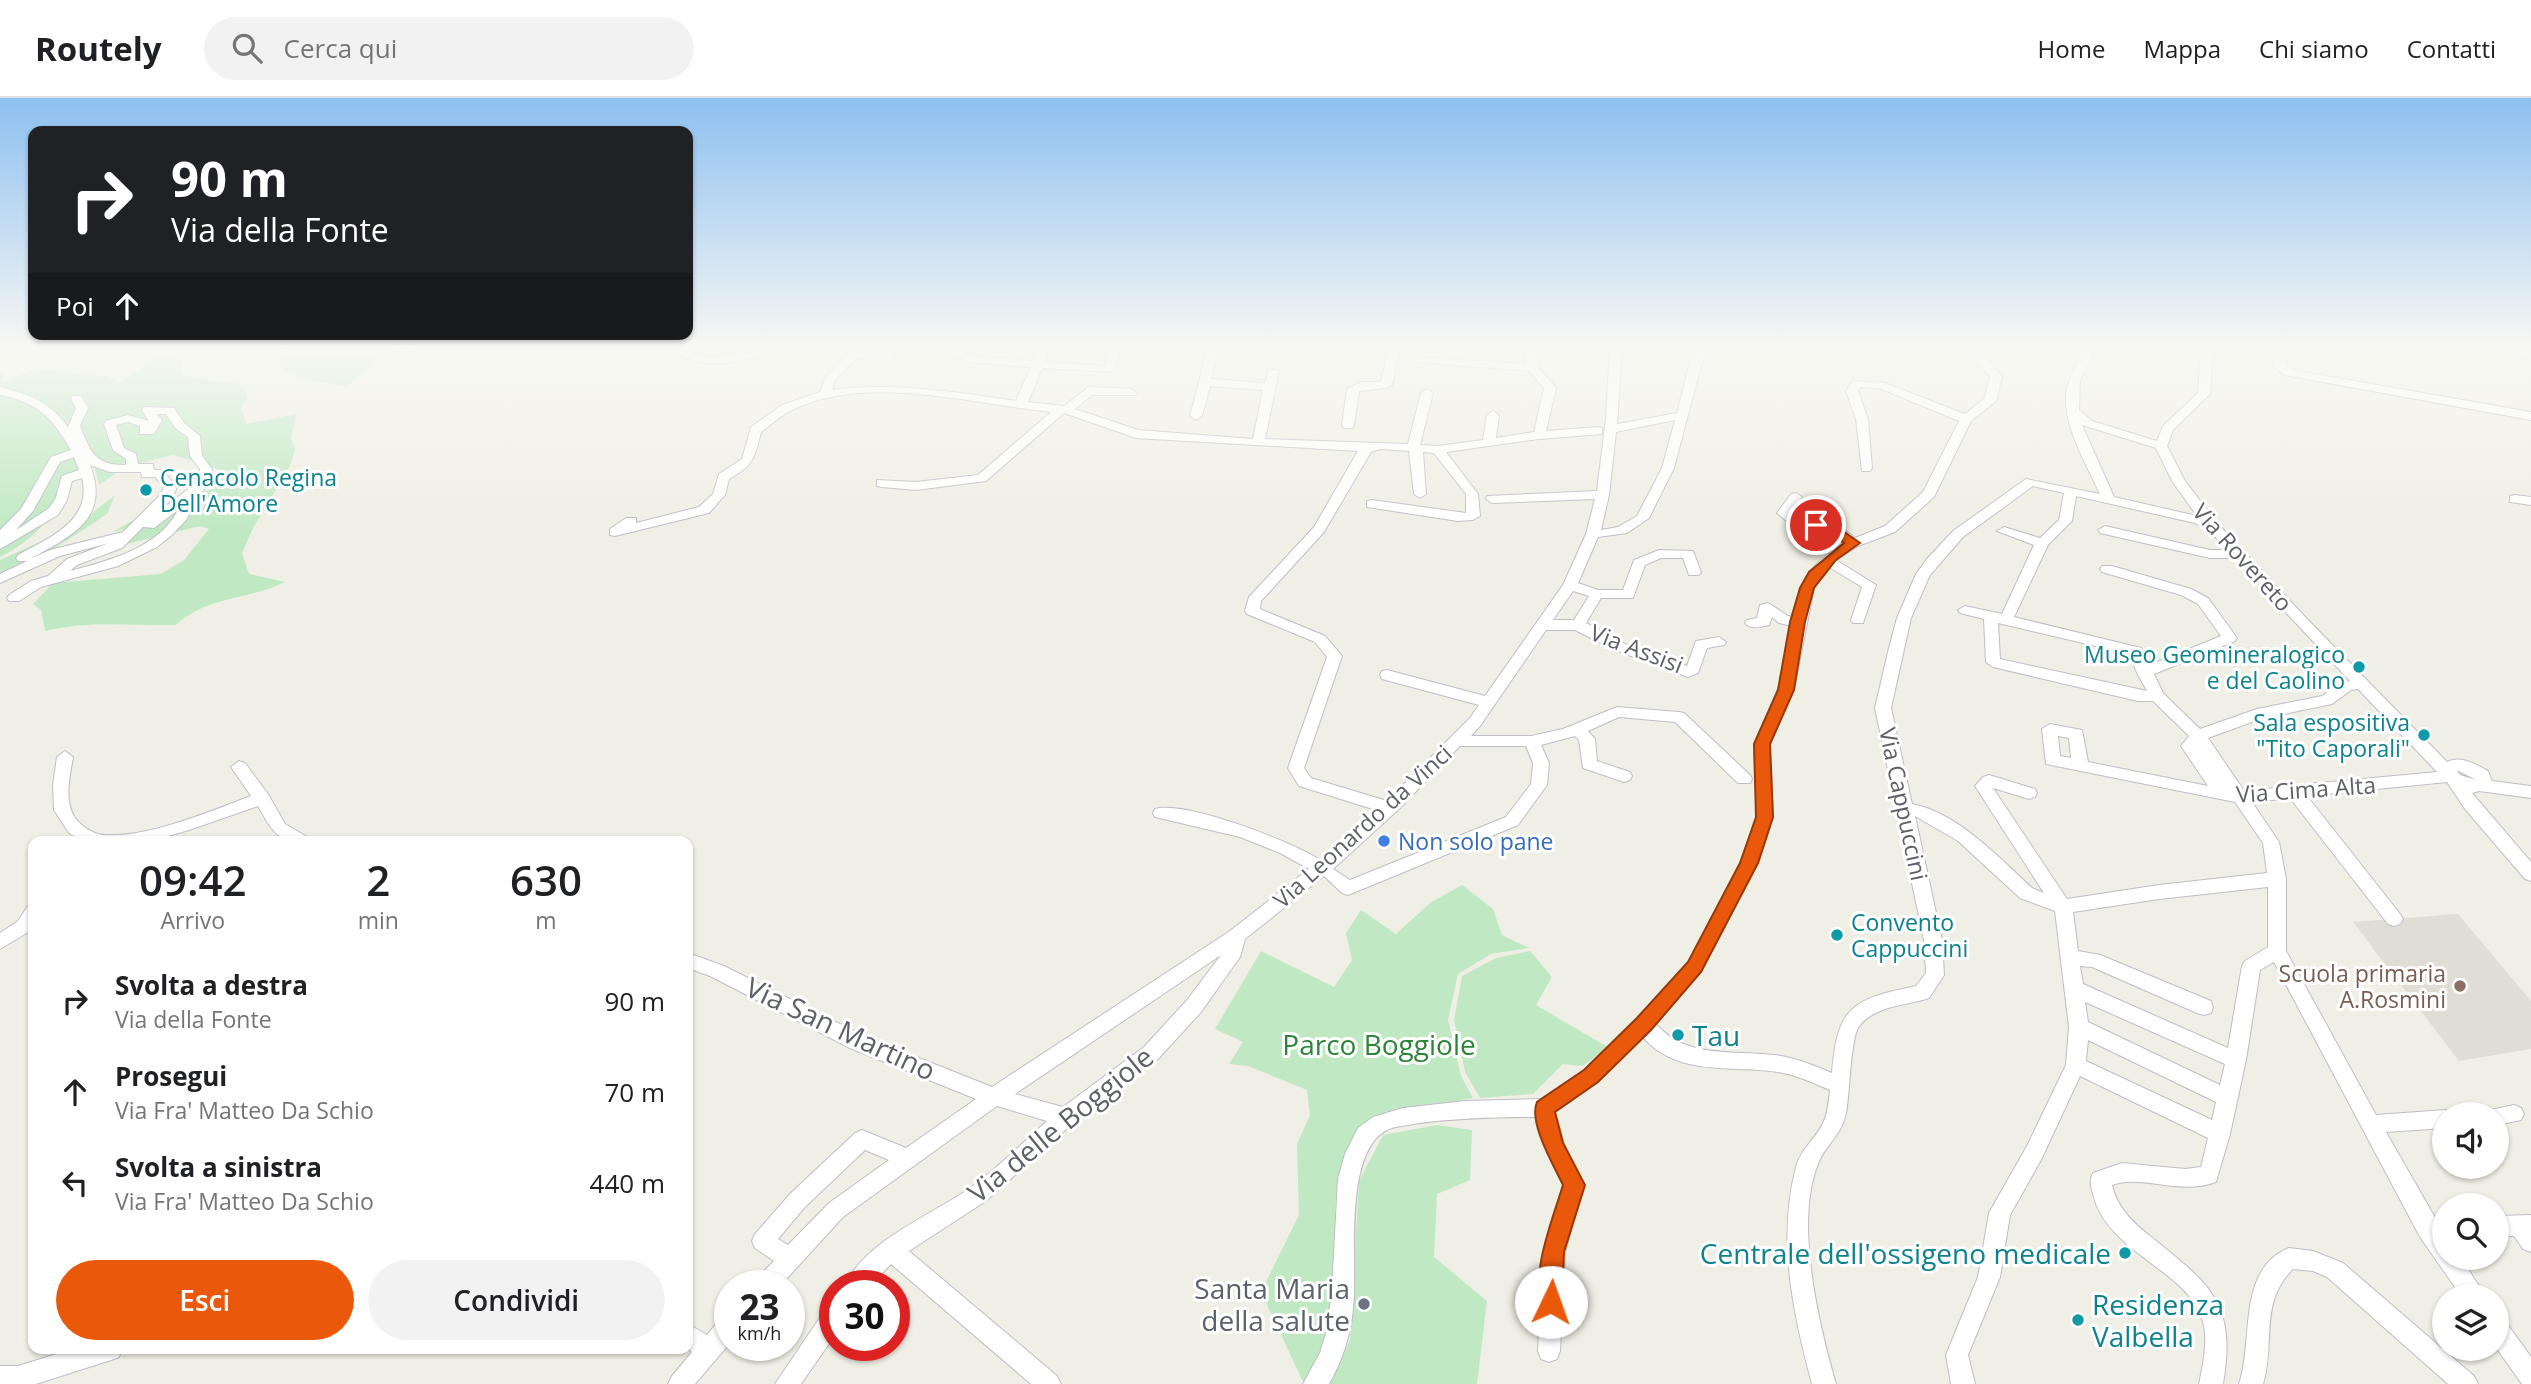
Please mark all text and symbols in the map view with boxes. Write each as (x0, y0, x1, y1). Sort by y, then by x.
search box (204, 17, 694, 80)
text: Routely (35, 26, 162, 71)
icon: search (228, 29, 266, 67)
text: Cerca qui (284, 30, 397, 66)
text: Home (2038, 32, 2105, 65)
text: Mappa (2143, 32, 2221, 65)
text: Chi siamo (2259, 32, 2369, 65)
text: Contatti (2407, 32, 2496, 65)
text: 90 m (171, 145, 288, 211)
icon: right (56, 154, 147, 245)
text: Via della Fonte (171, 208, 389, 251)
icon: ahead (108, 287, 146, 325)
text: Poi (56, 288, 94, 324)
place label: Cenacolo Regina Dell'Amore (160, 461, 337, 519)
marker: Cenacolo Regina Dell'Amore (138, 482, 154, 498)
pin (1786, 495, 1846, 555)
street label: Via Rovereto (2186, 496, 2300, 618)
icon: arrive (1797, 506, 1835, 544)
street label: Via Assisi (1586, 616, 1688, 680)
place label: Museo Geomineralogico e del Caolino (2084, 638, 2345, 696)
marker: Museo Geomineralogico e del Caolino (2351, 659, 2367, 675)
place label: Sala espositiva "Tito Caporali" (2253, 706, 2410, 764)
street label: Via Cappuccini (1872, 725, 1936, 883)
marker: Sala espositiva "Tito Caporali" (2416, 727, 2432, 743)
street label: Via Leonardo da Vinci (1266, 737, 1458, 915)
street label: Via Cima Alta (2235, 768, 2377, 810)
place label: Non solo pane (1398, 825, 1554, 857)
marker: Non solo pane (1376, 833, 1392, 849)
text: 09:42 (139, 851, 247, 908)
text: 2 (366, 851, 390, 908)
text: 630 (510, 851, 582, 908)
text: Arrivo (161, 904, 225, 936)
text: min (358, 904, 399, 936)
text: m (535, 904, 557, 936)
place label: Convento Cappuccini (1851, 906, 1968, 964)
marker: Convento Cappuccini (1829, 927, 1845, 943)
place label: Scuola primaria A.Rosmini (2279, 957, 2446, 1015)
text: Svolta a destra (115, 967, 308, 1003)
street label: Via San Martino (740, 967, 942, 1089)
marker: Scuola primaria A.Rosmini (2452, 978, 2468, 994)
icon: right (56, 982, 94, 1020)
text: 90 m (604, 983, 665, 1019)
text: Via della Fonte (115, 1003, 272, 1035)
place label: Tau (1692, 1016, 1740, 1054)
park label: Parco Boggiole (1282, 1025, 1476, 1063)
marker: Tau (1670, 1027, 1686, 1043)
street label: Via delle Boggiole (959, 1037, 1161, 1211)
text: Prosegui (115, 1058, 227, 1094)
icon: ahead (56, 1073, 94, 1111)
text: 70 m (604, 1074, 665, 1110)
text: Via Fra' Matteo Da Schio (115, 1094, 374, 1126)
map controls (2432, 1102, 2509, 1361)
button: sound (2432, 1102, 2509, 1179)
text: Svolta a sinistra (115, 1149, 322, 1185)
icon: left (56, 1164, 94, 1202)
text: 440 m (590, 1165, 665, 1201)
text: Via Fra' Matteo Da Schio (115, 1185, 374, 1217)
button: search (2432, 1193, 2509, 1270)
place label: Centrale dell'ossigeno medicale (1700, 1234, 2111, 1272)
marker: Centrale dell'ossigeno medicale (2117, 1245, 2133, 1261)
button: Esci (56, 1260, 354, 1340)
button: Condividi (368, 1260, 665, 1340)
position arrow (1514, 1265, 1588, 1339)
place label: Santa Maria della salute (1194, 1269, 1350, 1339)
speed limit sign: 30 (819, 1270, 910, 1361)
text: 23 (739, 1283, 780, 1330)
button: layers (2432, 1284, 2509, 1361)
place label: Residenza Valbella (2092, 1285, 2224, 1355)
marker: Santa Maria della salute (1356, 1296, 1372, 1312)
marker: Residenza Valbella (2070, 1312, 2086, 1328)
text: km/h (738, 1321, 781, 1345)

